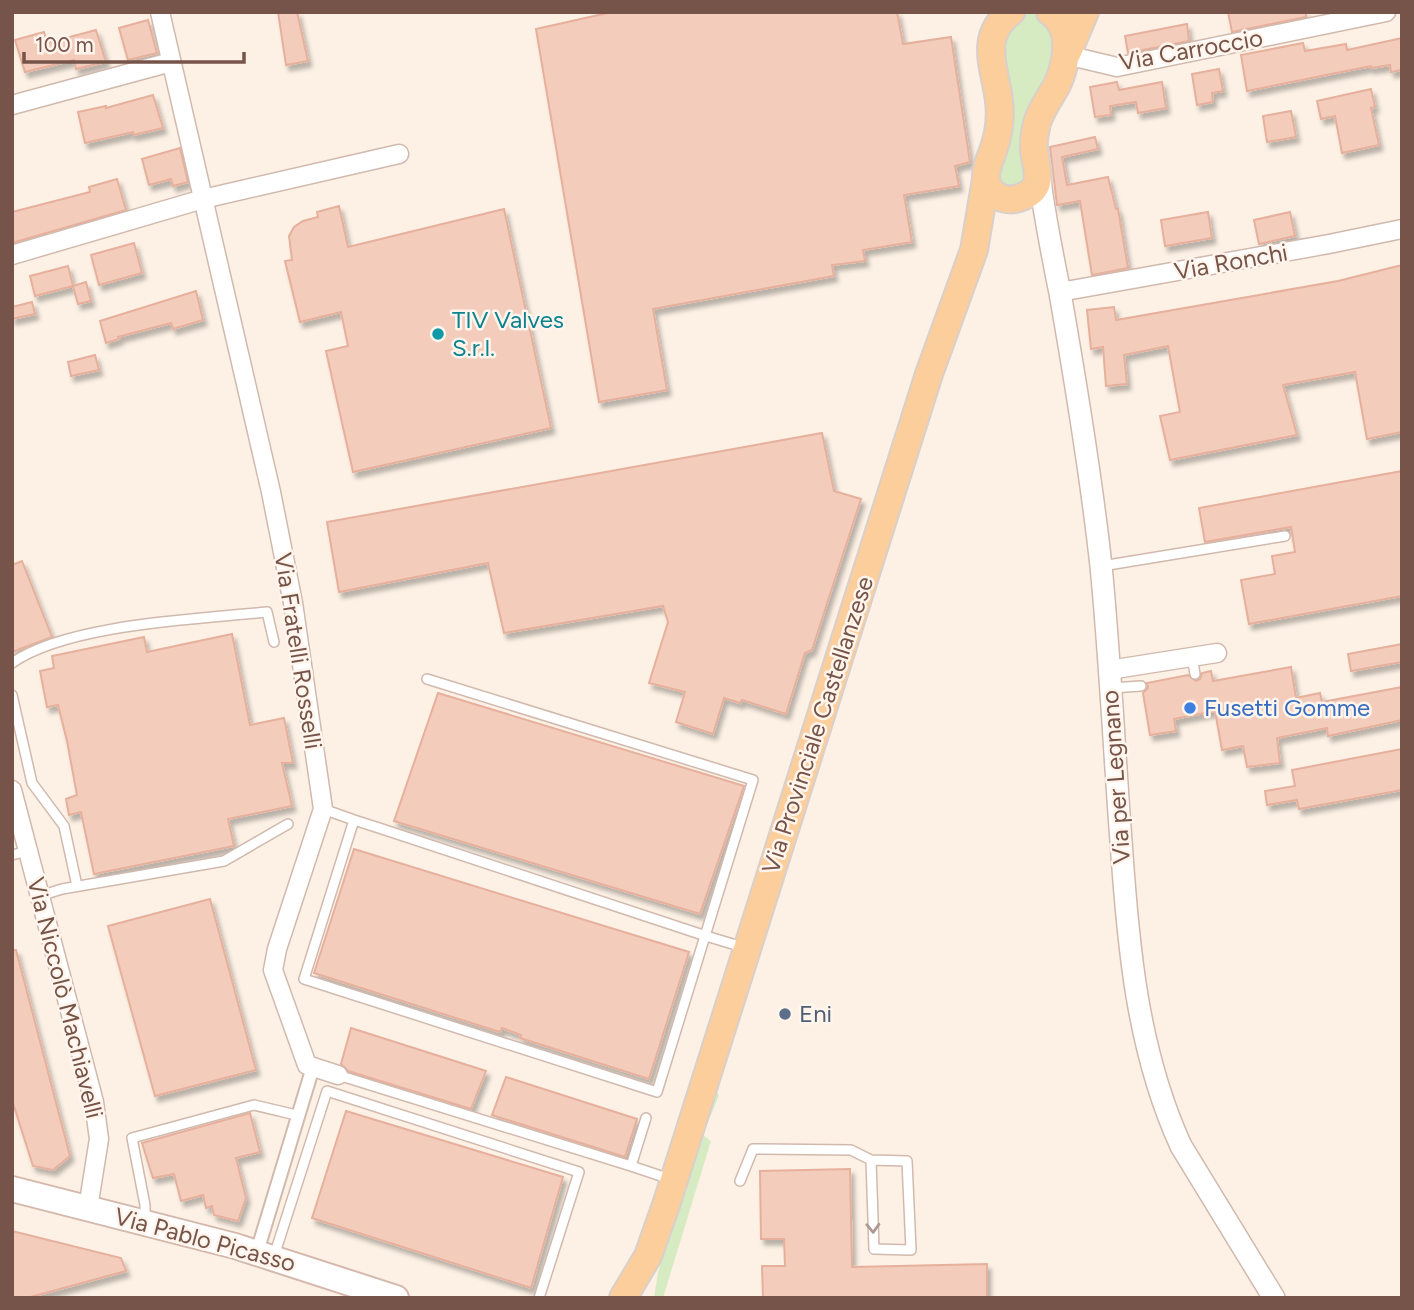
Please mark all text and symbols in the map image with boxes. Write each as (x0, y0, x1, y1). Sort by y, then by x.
scale bar (24, 21, 245, 65)
street label: Via Carroccio (1117, 23, 1265, 76)
text: 100 m (35, 32, 94, 57)
street label: Via Ronchi (1172, 237, 1290, 286)
place label: TIV Valves S.r.l. (452, 305, 564, 362)
marker: TIV Valves S.r.l. (430, 326, 446, 342)
street label: Via Fratelli Rosselli (269, 551, 328, 751)
street label: Via Provinciale Castellanzese (756, 573, 879, 877)
street label: Via per Legnano (1095, 689, 1136, 865)
place label: Fusetti Gomme (1204, 693, 1370, 722)
marker: Fusetti Gomme (1182, 700, 1198, 716)
street label: Via Niccolò Machiavelli (21, 874, 109, 1121)
place label: Eni (799, 999, 832, 1028)
marker: Eni (777, 1006, 793, 1022)
street label: Via Pablo Picasso (111, 1201, 299, 1278)
one-way arrow (866, 1223, 881, 1234)

